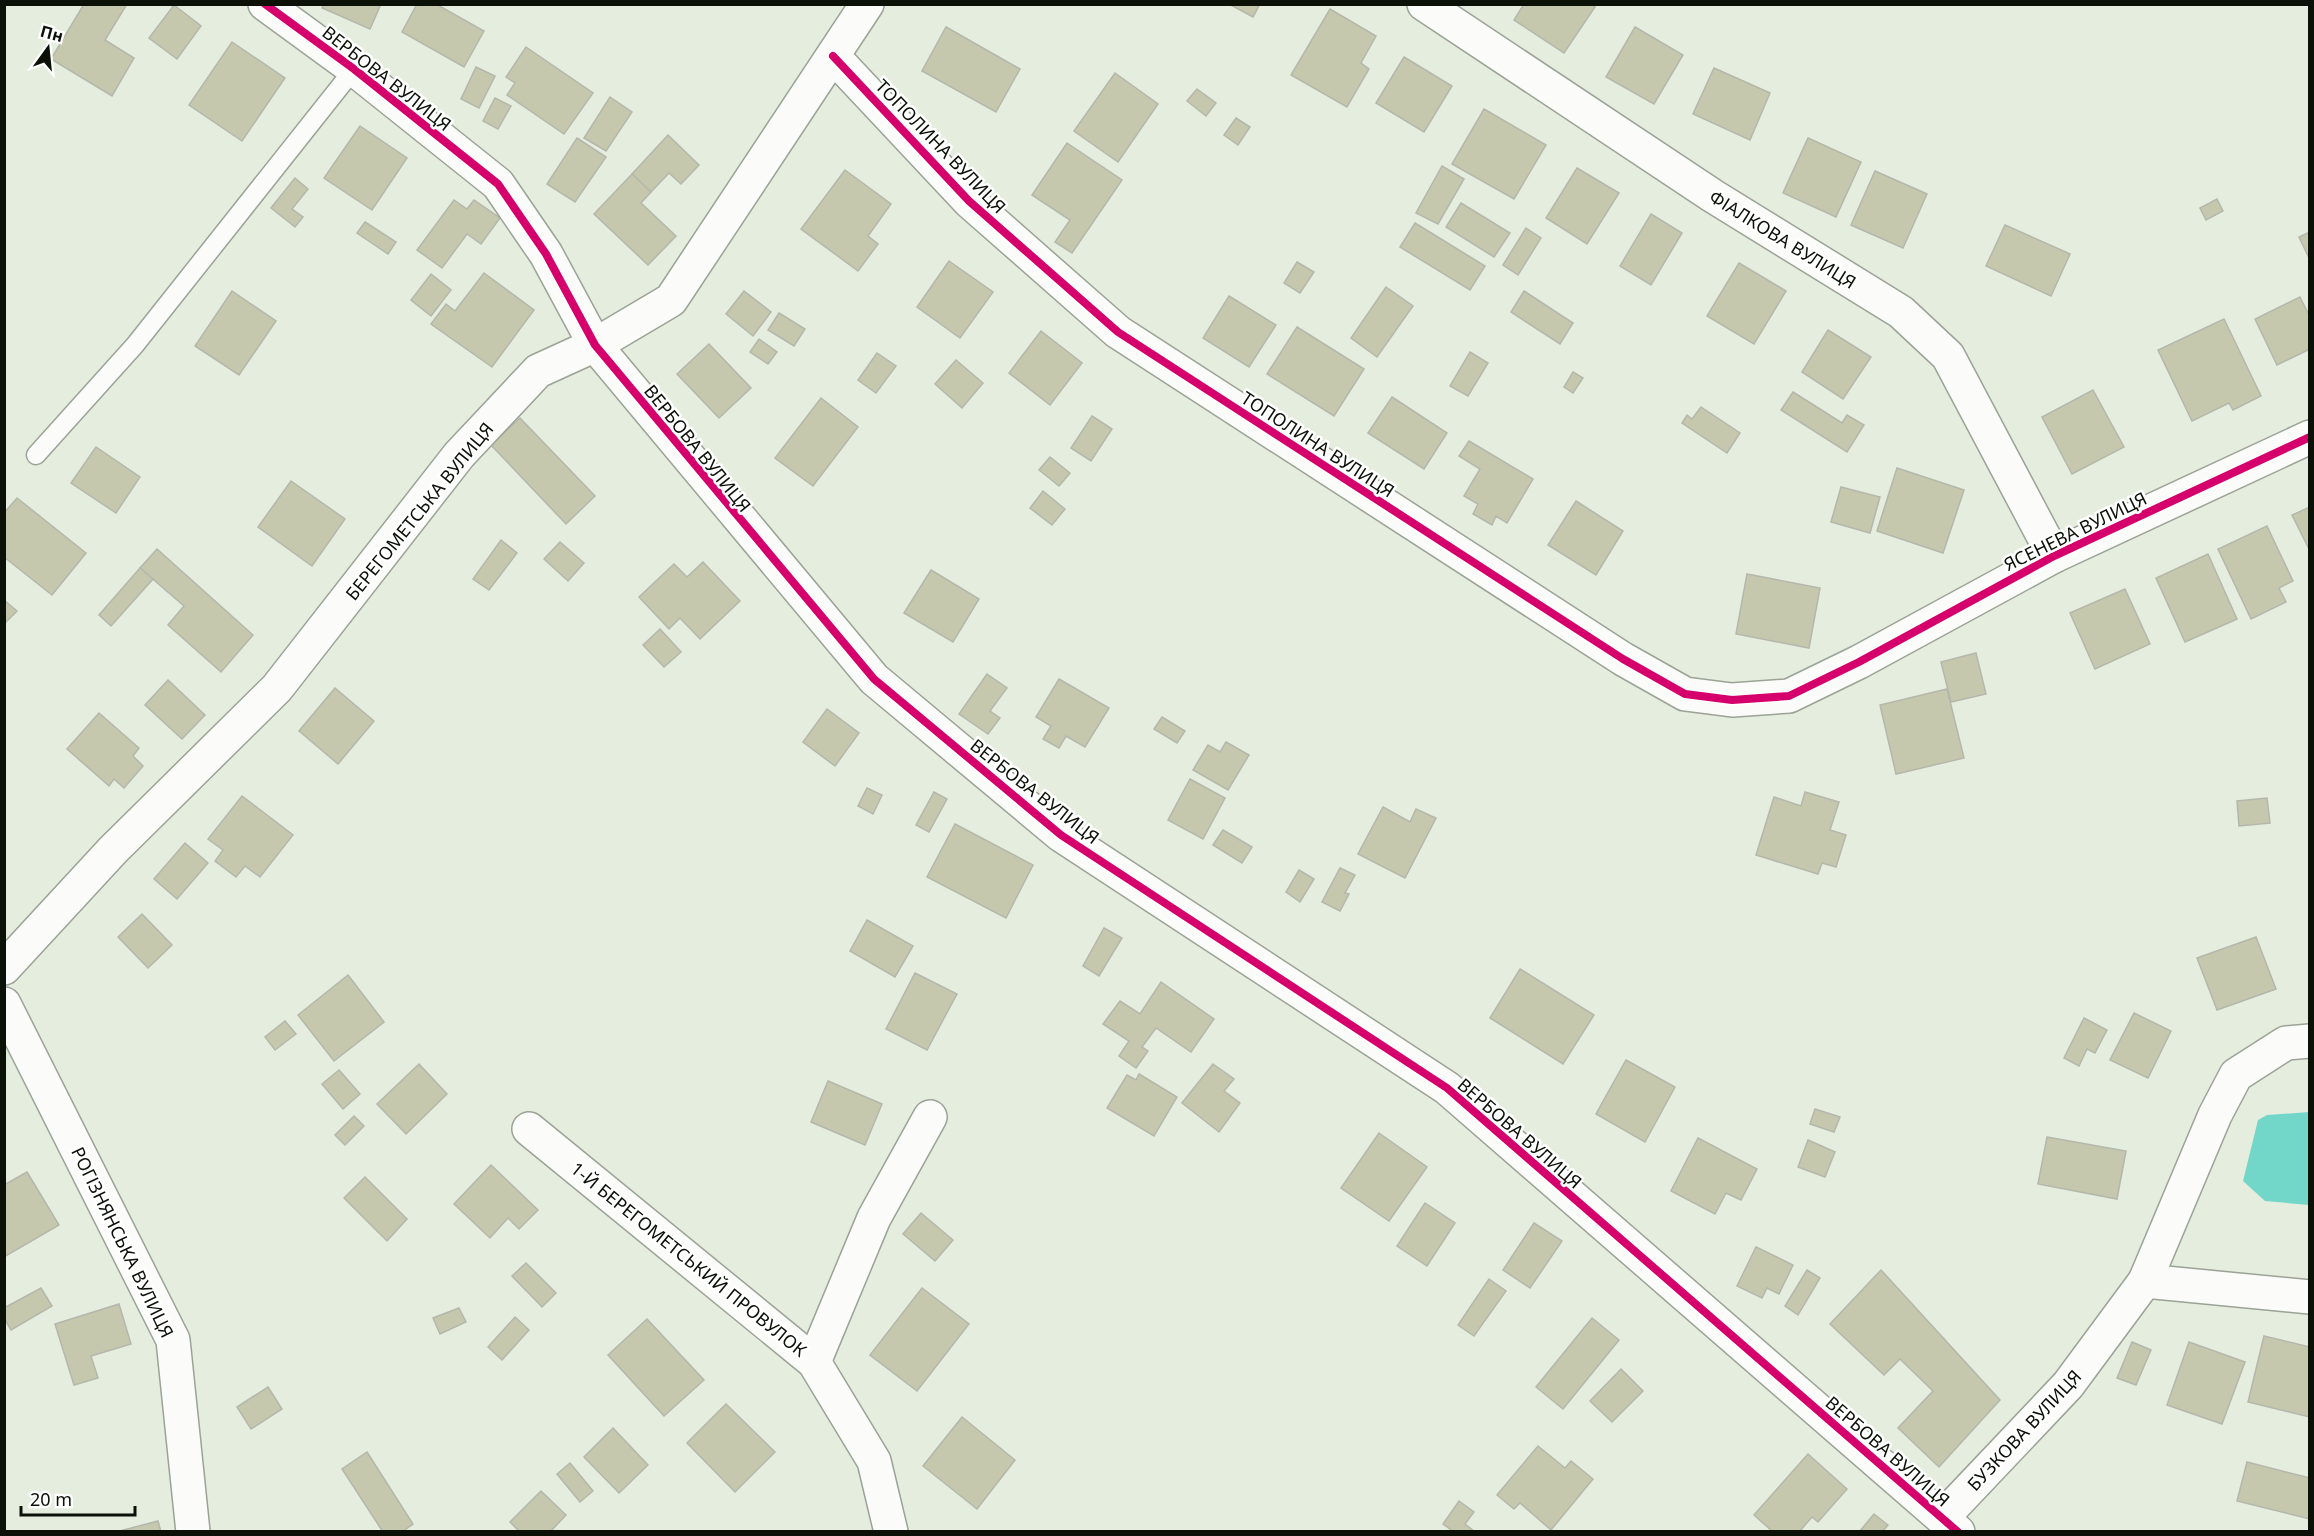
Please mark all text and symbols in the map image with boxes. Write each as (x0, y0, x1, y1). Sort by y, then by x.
north arrow (18, 18, 78, 78)
text: Пн (38, 20, 66, 47)
street label: ВЕРБОВА ВУЛИЦЯ (318, 20, 456, 136)
street label: ТОПОЛИНА ВУЛИЦЯ (871, 74, 1011, 218)
street label: ФІАЛКОВА ВУЛИЦЯ (1705, 184, 1861, 294)
street label: ВЕРБОВА ВУЛИЦЯ (639, 379, 757, 517)
street label: ТОПОЛИНА ВУЛИЦЯ (1237, 385, 1399, 503)
street label: БЕРЕГОМЕТСЬКА ВУЛИЦЯ (340, 417, 498, 605)
street label: ЯСЕНЕВА ВУЛИЦЯ (1999, 486, 2151, 576)
street label: ВЕРБОВА ВУЛИЦЯ (966, 733, 1104, 849)
street label: ВЕРБОВА ВУЛИЦЯ (1453, 1072, 1587, 1194)
street label: РОГІЗНЯНСЬКА ВУЛИЦЯ (66, 1143, 180, 1341)
street label: 1-Й БЕРЕГОМЕТСЬКИЙ ПРОВУЛОК (566, 1156, 812, 1362)
street label: БУЗКОВА ВУЛИЦЯ (1962, 1364, 2086, 1496)
street label: ВЕРБОВА ВУЛИЦЯ (1821, 1390, 1955, 1512)
scale bar (21, 1479, 135, 1517)
text: 20 m (30, 1487, 72, 1511)

